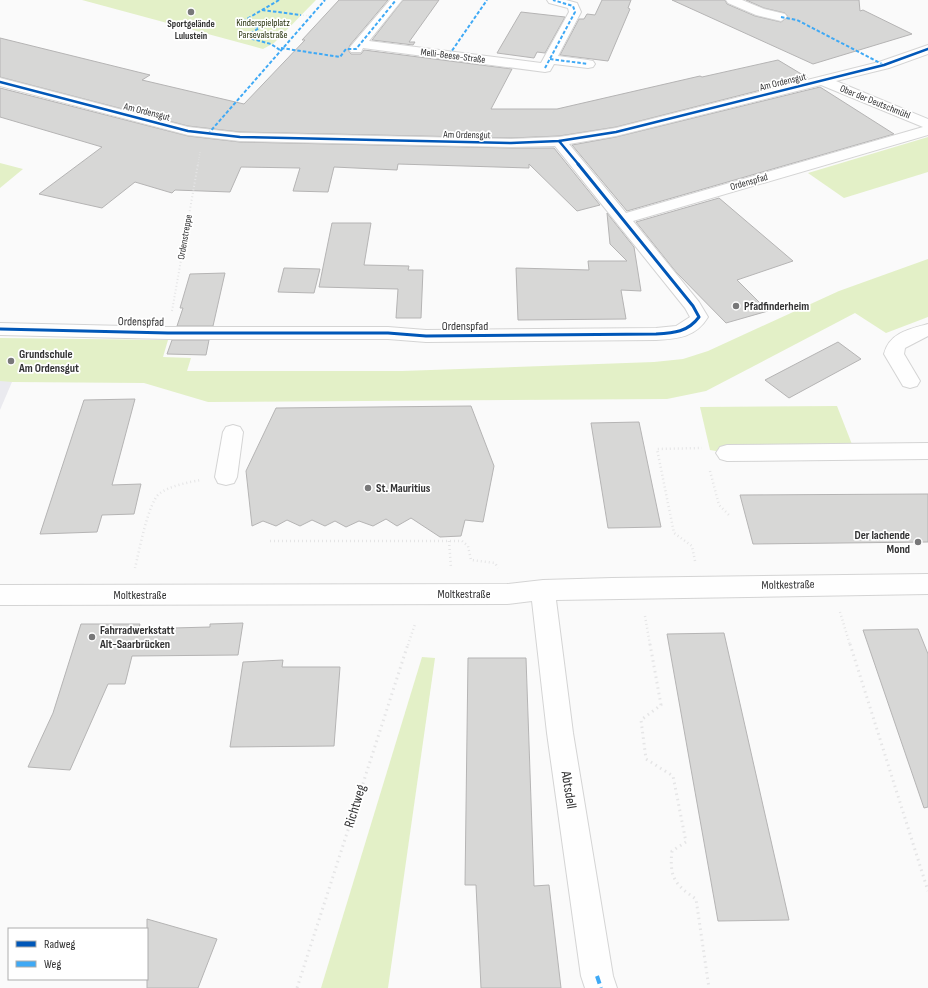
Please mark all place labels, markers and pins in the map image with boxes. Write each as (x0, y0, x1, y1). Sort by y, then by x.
marker: Sportgelände Lulustein (186, 7, 196, 17)
place label: Sportgelände Lulustein (167, 18, 215, 42)
place label: Pfadfinderheim (744, 299, 809, 314)
marker: Pfadfinderheim (731, 301, 741, 311)
place label: Grundschule Am Ordensgut (18, 347, 79, 376)
marker: Grundschule Am Ordensgut (6, 356, 16, 366)
place label: St. Mauritius (376, 481, 431, 496)
marker: St. Mauritius (363, 483, 373, 493)
place label: Der lachende Mond (855, 528, 910, 557)
marker: Der lachende Mond (913, 537, 923, 547)
place label: Fahrradwerkstatt Alt-Saarbrücken (99, 623, 175, 652)
marker: Fahrradwerkstatt Alt-Saarbrücken (87, 632, 97, 642)

